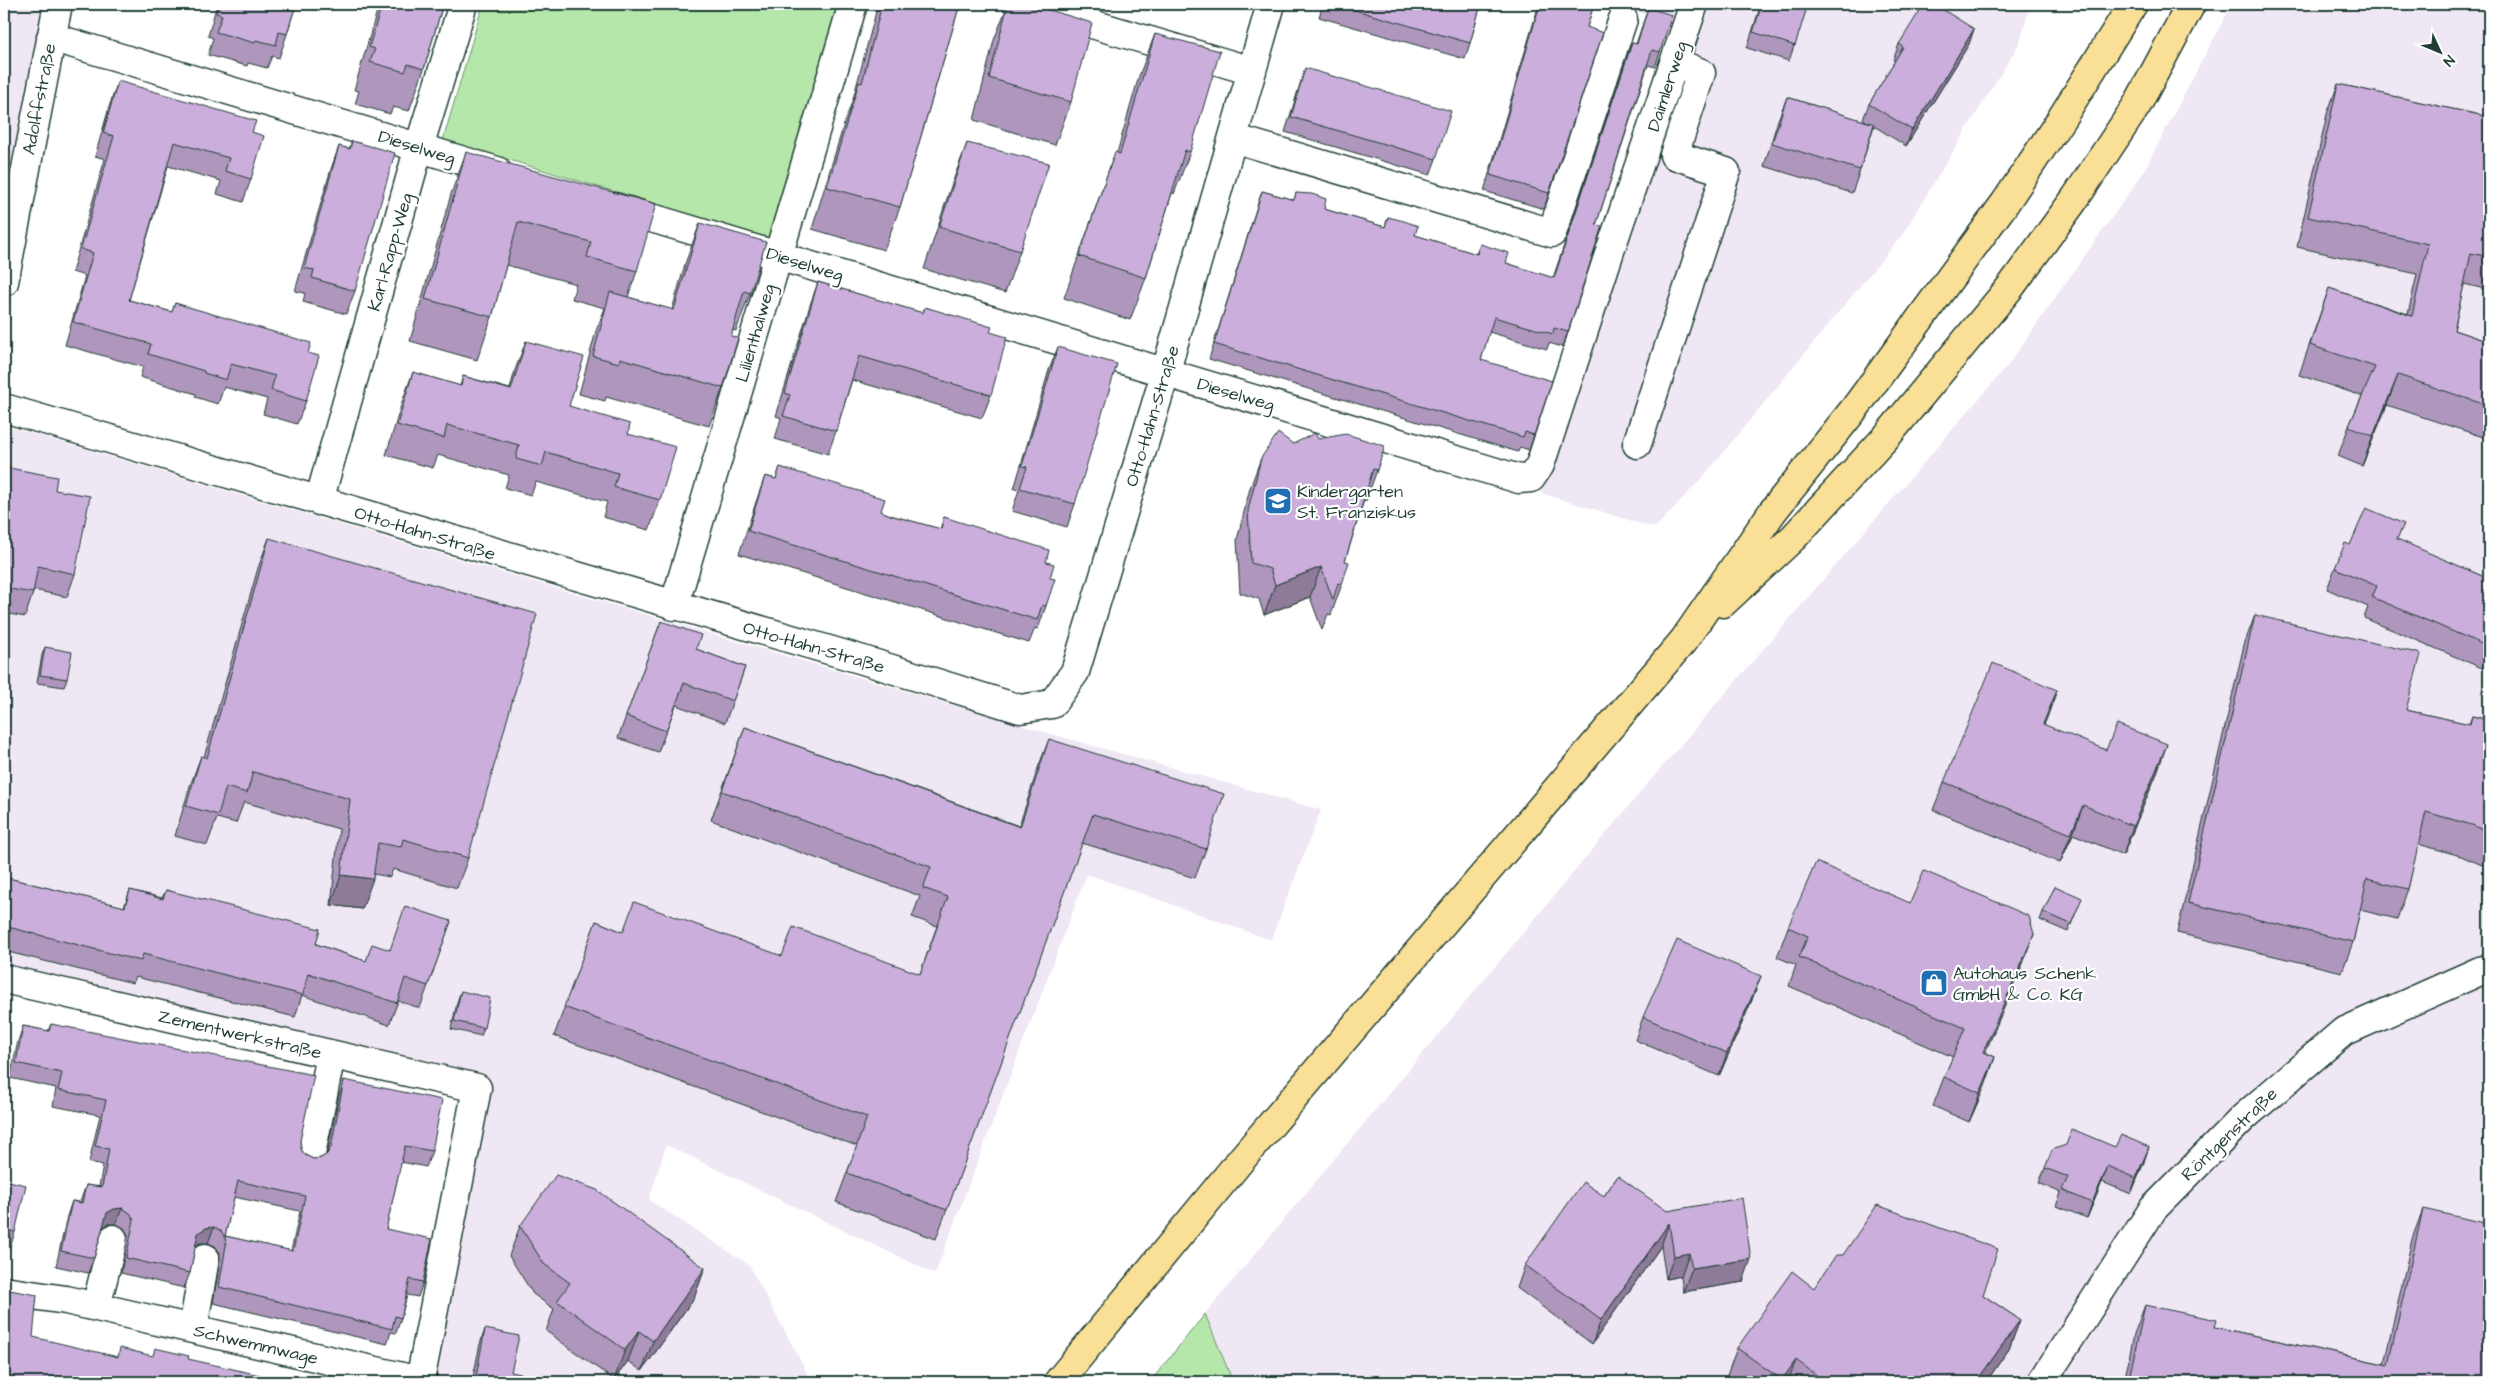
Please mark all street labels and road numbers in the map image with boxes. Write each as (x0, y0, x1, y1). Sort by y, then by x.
street label: Daimlerweg (1641, 38, 1695, 135)
street label: Adolffstraße (16, 41, 63, 157)
street label: Dieselweg (375, 124, 458, 172)
street label: Karl-Rapp-Weg (362, 190, 420, 314)
street label: Dieselweg (763, 241, 846, 289)
street label: Lilienthalweg (730, 281, 782, 386)
street label: Otto-Hahn-Straße (1119, 342, 1186, 490)
street label: Dieselweg (1194, 372, 1277, 418)
street label: Otto-Hahn-Straße (351, 500, 499, 567)
street label: Otto-Hahn-Straße (740, 615, 888, 680)
street label: Zementwerkstraße (156, 1004, 324, 1066)
street label: Röntgenstraße (2176, 1082, 2284, 1188)
street label: Schwemmwage (191, 1318, 321, 1372)

